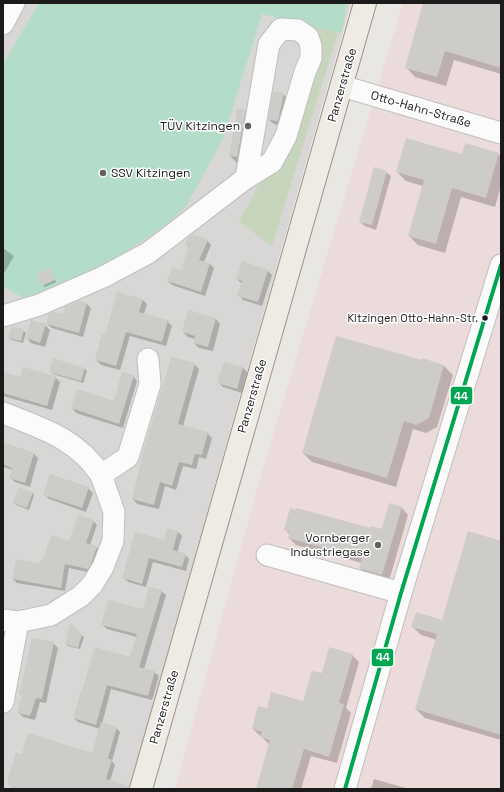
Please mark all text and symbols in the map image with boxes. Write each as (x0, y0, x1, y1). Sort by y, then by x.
street label: Panzerstraße (324, 46, 360, 124)
street label: Otto-Hahn-Straße (369, 87, 473, 131)
place label: TÜV Kitzingen (160, 118, 240, 134)
marker: TÜV Kitzingen (243, 121, 253, 131)
place label: SSV Kitzingen (111, 165, 190, 181)
marker: SSV Kitzingen (98, 168, 108, 178)
place label: Kitzingen Otto-Hahn-Str. (347, 311, 478, 325)
marker: Kitzingen Otto-Hahn-Str. (480, 313, 490, 323)
street label: Panzerstraße (234, 357, 270, 435)
line badge: 44 (450, 386, 473, 405)
text: 44 (454, 389, 468, 403)
place label: Vornberger Industriegase (290, 530, 370, 560)
marker: Vornberger Industriegase (373, 540, 383, 550)
line badge: 44 (371, 648, 394, 667)
text: 44 (376, 650, 390, 664)
street label: Panzerstraße (146, 668, 182, 746)

